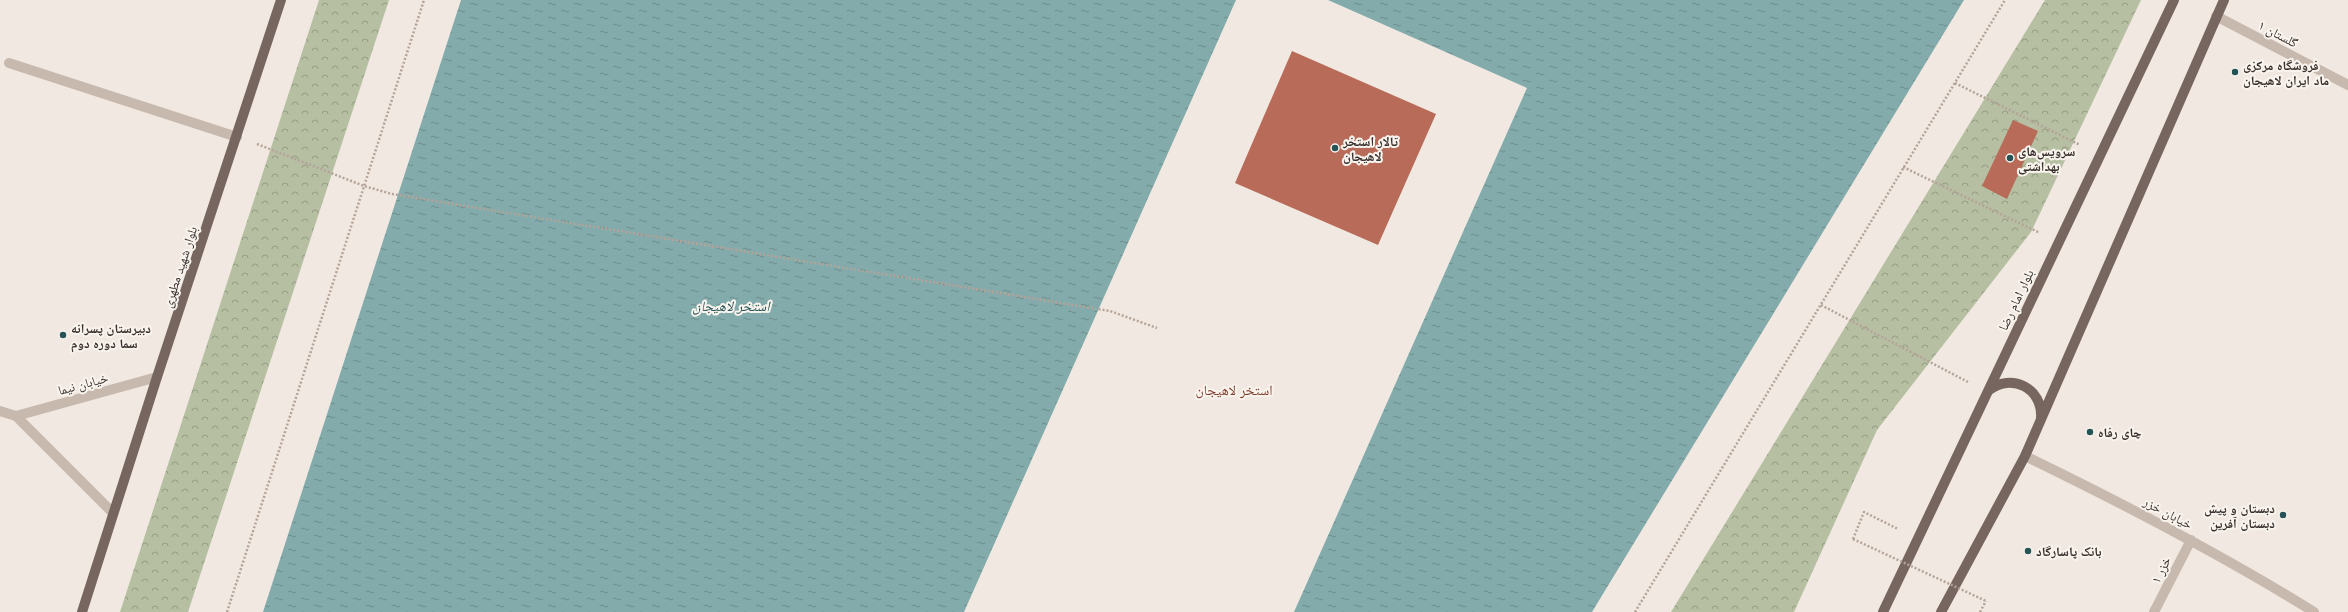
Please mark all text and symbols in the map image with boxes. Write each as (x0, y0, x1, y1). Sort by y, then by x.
street label: گلستان ۱ (2255, 17, 2301, 52)
place label: فروشگاه مرکزی ماد ایران لاهیجان (2243, 58, 2329, 88)
marker: فروشگاه مرکزی ماد ایران لاهیجان (2230, 67, 2240, 77)
place label: تالار استخر لاهیجان (1342, 134, 1398, 164)
marker: تالار استخر لاهیجان (1330, 143, 1340, 153)
place label: سرویس‌های بهداشتی (2018, 144, 2075, 175)
marker: سرویس‌های بهداشتی (2005, 153, 2015, 163)
street label: بلوار شهید مطهری (160, 224, 201, 310)
street label: بلوار امام رضا (1995, 267, 2038, 333)
water label: استخر لاهیجان (693, 298, 771, 315)
place label: دبیرستان پسرانه سما دوره دوم (71, 321, 151, 353)
marker: دبیرستان پسرانه سما دوره دوم (58, 330, 68, 340)
street label: خیابان نیما (56, 370, 110, 399)
district label: استخر لاهیجان (1196, 382, 1272, 399)
place label: چای رفاه (2098, 425, 2142, 440)
marker: چای رفاه (2085, 427, 2095, 437)
street label: خیابان خزر (2140, 493, 2195, 533)
place label: دبستان و پیش دبستان آفرین (2204, 501, 2275, 532)
marker: دبستان و پیش دبستان آفرین (2278, 510, 2288, 520)
place label: بانک پاسارگاد (2036, 544, 2102, 560)
marker: بانک پاسارگاد (2023, 546, 2033, 556)
street label: خزر ۱ (2148, 554, 2175, 586)

